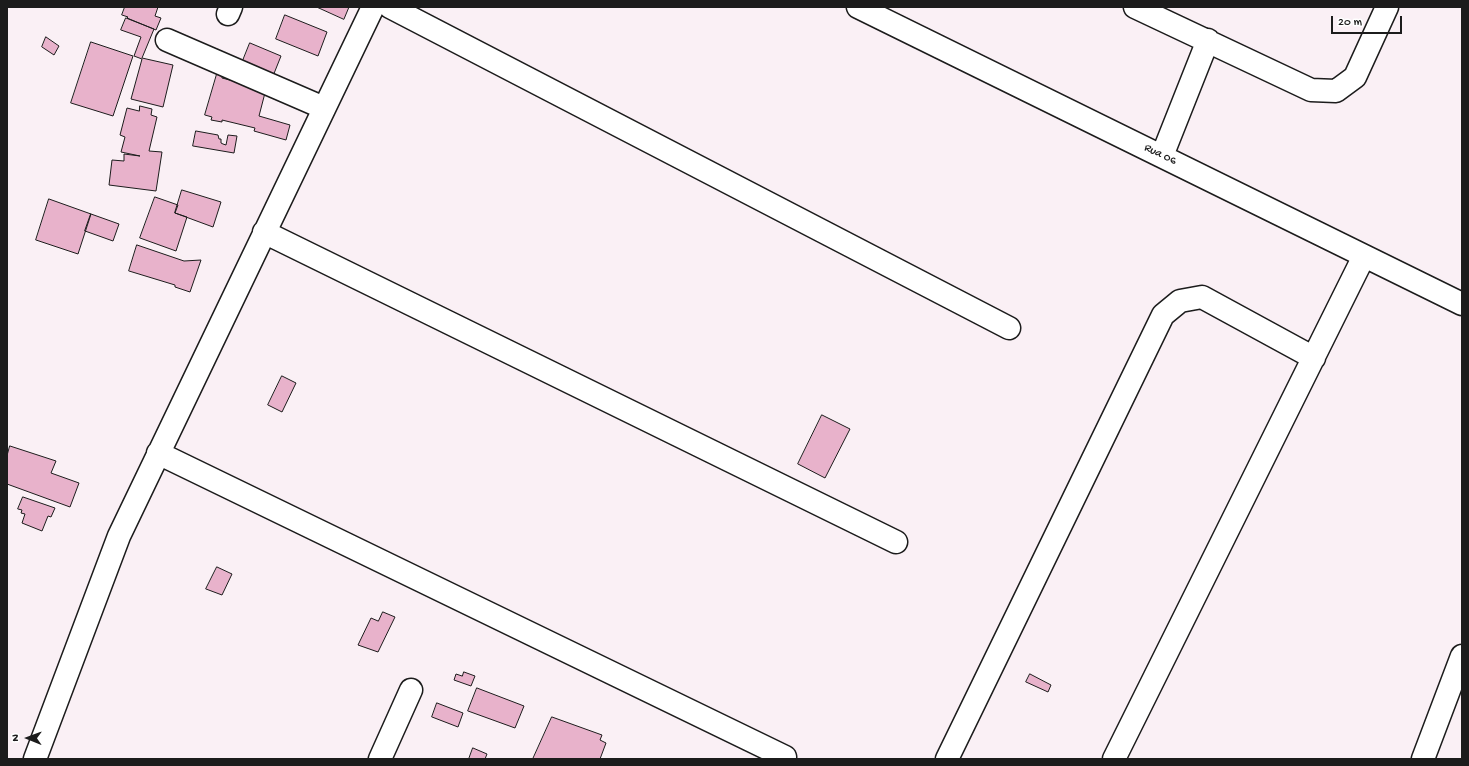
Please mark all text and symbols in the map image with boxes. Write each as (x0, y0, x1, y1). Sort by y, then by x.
scale bar (1333, 8, 1404, 34)
text: 20 m (1338, 16, 1362, 30)
street label: Rua 06 (1141, 141, 1179, 169)
north arrow (8, 718, 48, 758)
text: N (10, 734, 22, 741)

